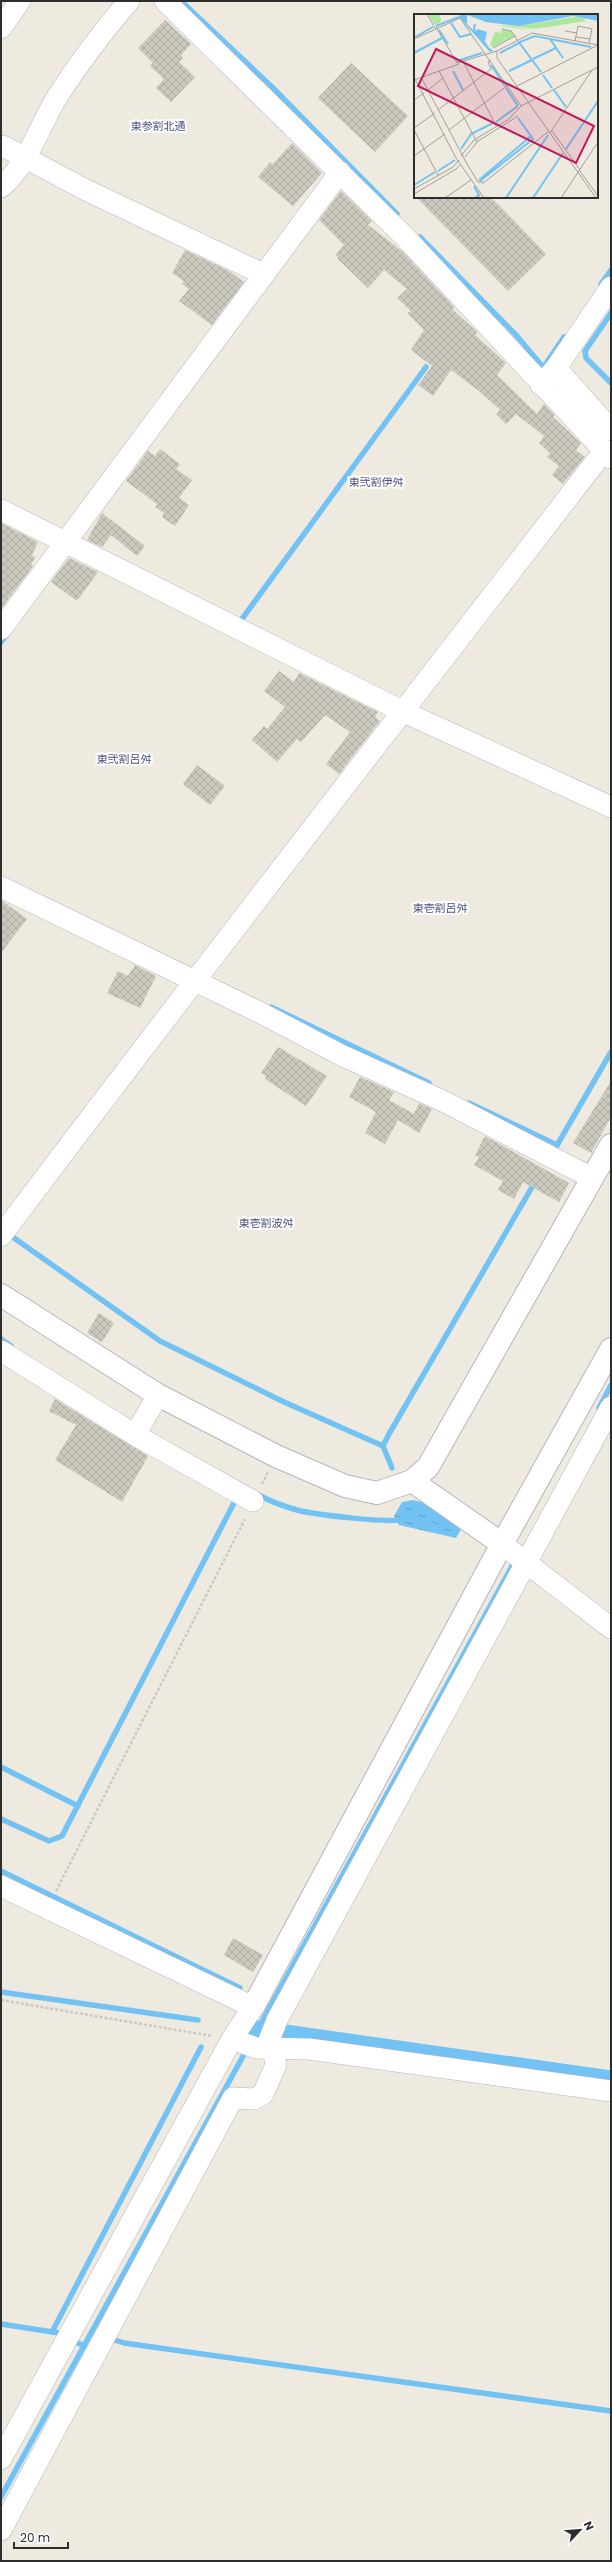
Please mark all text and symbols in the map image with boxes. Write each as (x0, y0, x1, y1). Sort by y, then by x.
inset map (414, 14, 598, 198)
district label: 東参割北通 (131, 118, 186, 134)
district label: 東弐割伊舛 (349, 474, 404, 490)
district label: 東弐割呂舛 (97, 751, 152, 767)
district label: 東壱割呂舛 (413, 900, 468, 916)
district label: 東壱割波舛 (239, 1215, 294, 1231)
north arrow (560, 2510, 600, 2550)
text: N (580, 2518, 598, 2533)
scale bar (14, 2524, 68, 2550)
text: 20 m (20, 2529, 50, 2546)

